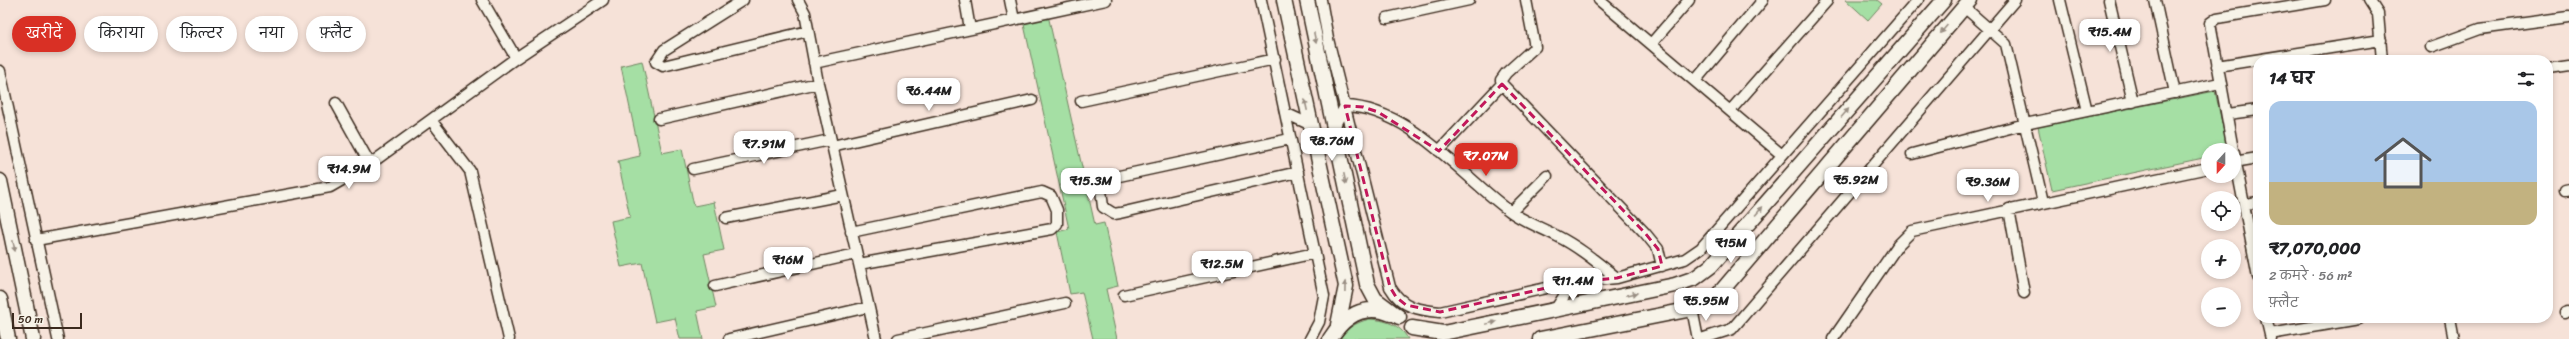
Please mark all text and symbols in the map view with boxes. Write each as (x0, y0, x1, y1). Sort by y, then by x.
chip: खरीदें (12, 16, 76, 52)
chip: किराया (84, 16, 158, 52)
chip: फ़िल्टर (166, 16, 237, 52)
chip: नया (245, 16, 298, 52)
chip: फ़्लैट (306, 16, 366, 52)
pin: ₹15.4M (2077, 19, 2143, 53)
text: ₹15.4M (2088, 20, 2132, 43)
one-way arrow (1939, 24, 1948, 34)
one-way arrow (1313, 32, 1319, 44)
text: 14 घर (2269, 63, 2314, 93)
icon: filters (2515, 68, 2537, 90)
pin: ₹6.44M (896, 78, 962, 112)
text: ₹6.44M (906, 79, 952, 102)
one-way arrow (1303, 99, 1309, 111)
one-way arrow (1840, 108, 1849, 119)
icon: home (2367, 127, 2439, 199)
pin: ₹8.76M (1299, 128, 1365, 162)
text: ₹8.76M (1310, 129, 1354, 152)
pin: ₹7.91M (731, 131, 797, 165)
text: ₹7.91M (743, 132, 785, 155)
pin: ₹7.07M (1453, 143, 1519, 177)
north arrow (2201, 143, 2241, 183)
map controls (2201, 143, 2241, 327)
text: ₹7.07M (1464, 144, 1508, 167)
pin: ₹14.9M (316, 156, 382, 190)
text: ₹14.9M (327, 157, 371, 180)
pin: ₹5.92M (1823, 167, 1889, 201)
pin: ₹15.3M (1058, 168, 1124, 202)
text: ₹5.92M (1833, 168, 1879, 191)
text: ₹15.3M (1070, 169, 1112, 192)
pin: ₹9.36M (1955, 169, 2021, 203)
text: ₹9.36M (1966, 170, 2010, 193)
one-way arrow (1342, 173, 1348, 185)
button: locate (2201, 191, 2241, 231)
one-way arrow (1755, 206, 1764, 216)
pin: ₹15M (1707, 230, 1755, 264)
text: ₹15M (1715, 231, 1747, 254)
text: ₹7,070,000 (2269, 233, 2361, 263)
button: + (2201, 239, 2241, 279)
one-way arrow (11, 240, 17, 252)
pin: ₹16M (764, 247, 812, 281)
text: ₹16M (773, 248, 803, 271)
pin: ₹12.5M (1189, 251, 1255, 285)
text: ₹12.5M (1201, 252, 1243, 275)
text: 2 कमरे · 56 m² (2269, 264, 2352, 287)
pin: ₹11.4M (1540, 268, 1606, 302)
text: ₹11.4M (1552, 269, 1594, 292)
one-way arrow (1341, 281, 1348, 293)
button: − (2201, 287, 2241, 327)
pin: ₹5.95M (1673, 288, 1739, 322)
text: ₹5.95M (1683, 289, 1729, 312)
one-way arrow (1626, 290, 1638, 296)
text: फ़्लैट (2269, 291, 2299, 314)
text: 50 m (18, 310, 43, 329)
scale bar (12, 311, 82, 330)
one-way arrow (1485, 320, 1497, 326)

